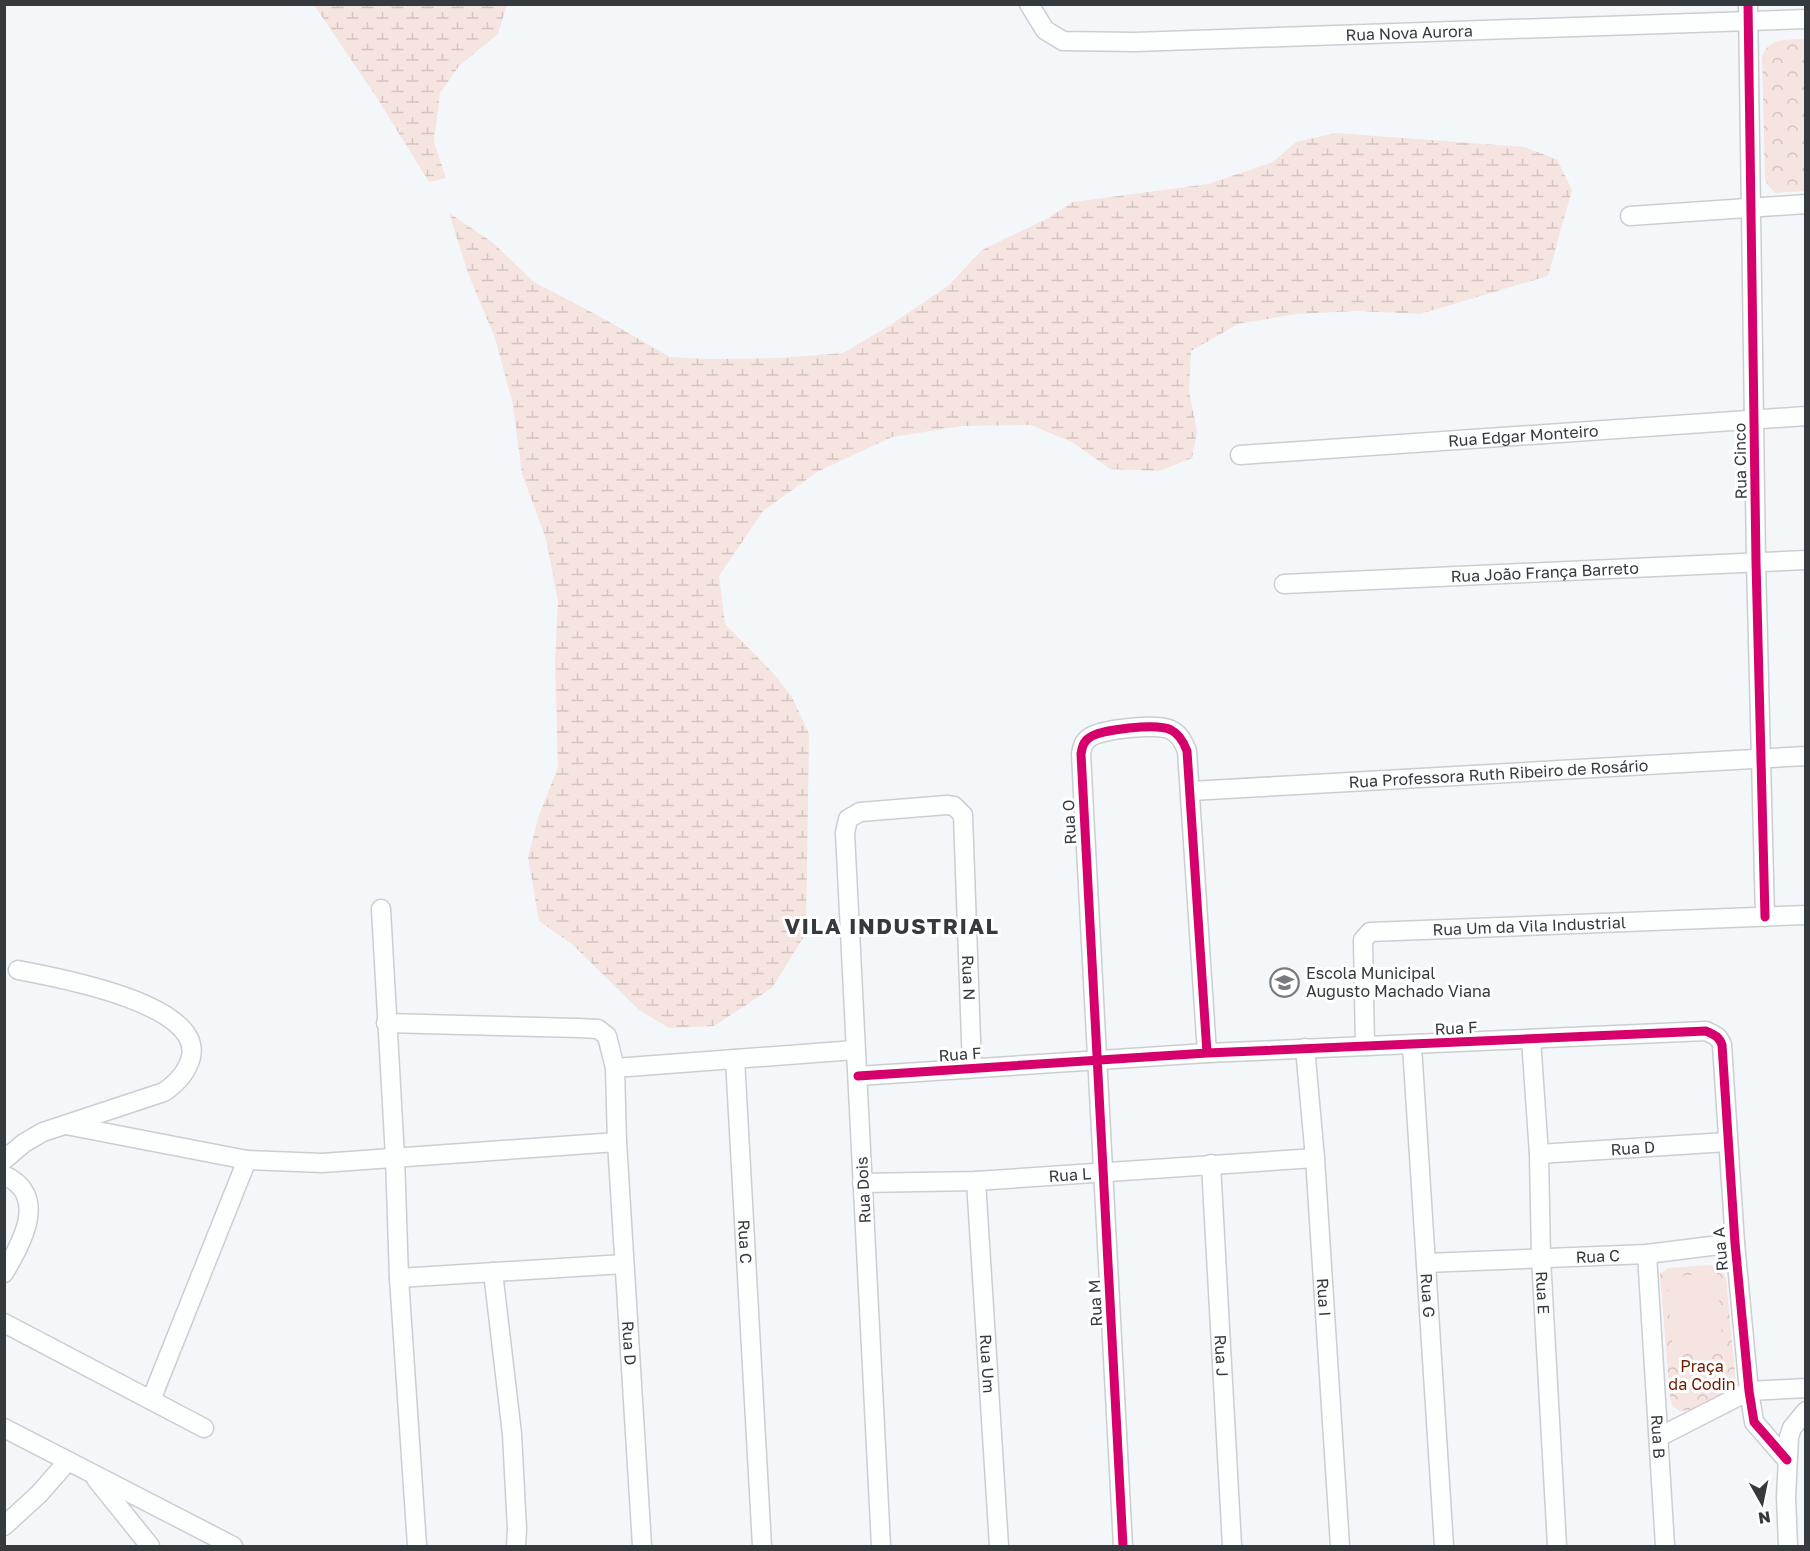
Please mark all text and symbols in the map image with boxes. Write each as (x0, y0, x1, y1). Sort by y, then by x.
street label: Rua Nova Aurora (1345, 20, 1473, 45)
street label: Rua Edgar Monteiro (1447, 420, 1599, 451)
street label: Rua Cinco (1729, 423, 1751, 499)
street label: Rua João França Barreto (1450, 558, 1639, 586)
street label: Rua Professora Ruth Ribeiro de Rosário (1348, 755, 1649, 792)
street label: Rua O (1058, 799, 1080, 845)
district label: VILA INDUSTRIAL (784, 912, 1000, 939)
street label: Rua Um da Vila Industrial (1432, 912, 1626, 940)
street label: Rua N (958, 955, 980, 1001)
place label: Escola Municipal Augusto Machado Viana (1306, 963, 1491, 1001)
school or university icon: Escola Municipal Augusto Machado Viana (1269, 966, 1301, 998)
street label: Rua F (1434, 1017, 1478, 1039)
street label: Rua F (938, 1043, 982, 1065)
street label: Rua D (1610, 1137, 1656, 1159)
street label: Rua Dois (851, 1156, 875, 1224)
street label: Rua L (1048, 1163, 1092, 1186)
street label: Rua C (734, 1219, 756, 1264)
street label: Rua A (1708, 1226, 1732, 1272)
street label: Rua C (1575, 1245, 1620, 1267)
street label: Rua E (1532, 1271, 1554, 1315)
street label: Rua G (1417, 1273, 1439, 1318)
street label: Rua I (1313, 1277, 1335, 1317)
street label: Rua M (1084, 1279, 1106, 1327)
street label: Rua D (618, 1320, 641, 1366)
street label: Rua Um (976, 1333, 999, 1394)
street label: Rua J (1210, 1334, 1233, 1377)
park label: Praça da Codin (1668, 1356, 1736, 1394)
street label: Rua B (1647, 1414, 1670, 1459)
north arrow (1732, 1473, 1792, 1533)
text: N (1757, 1507, 1772, 1529)

